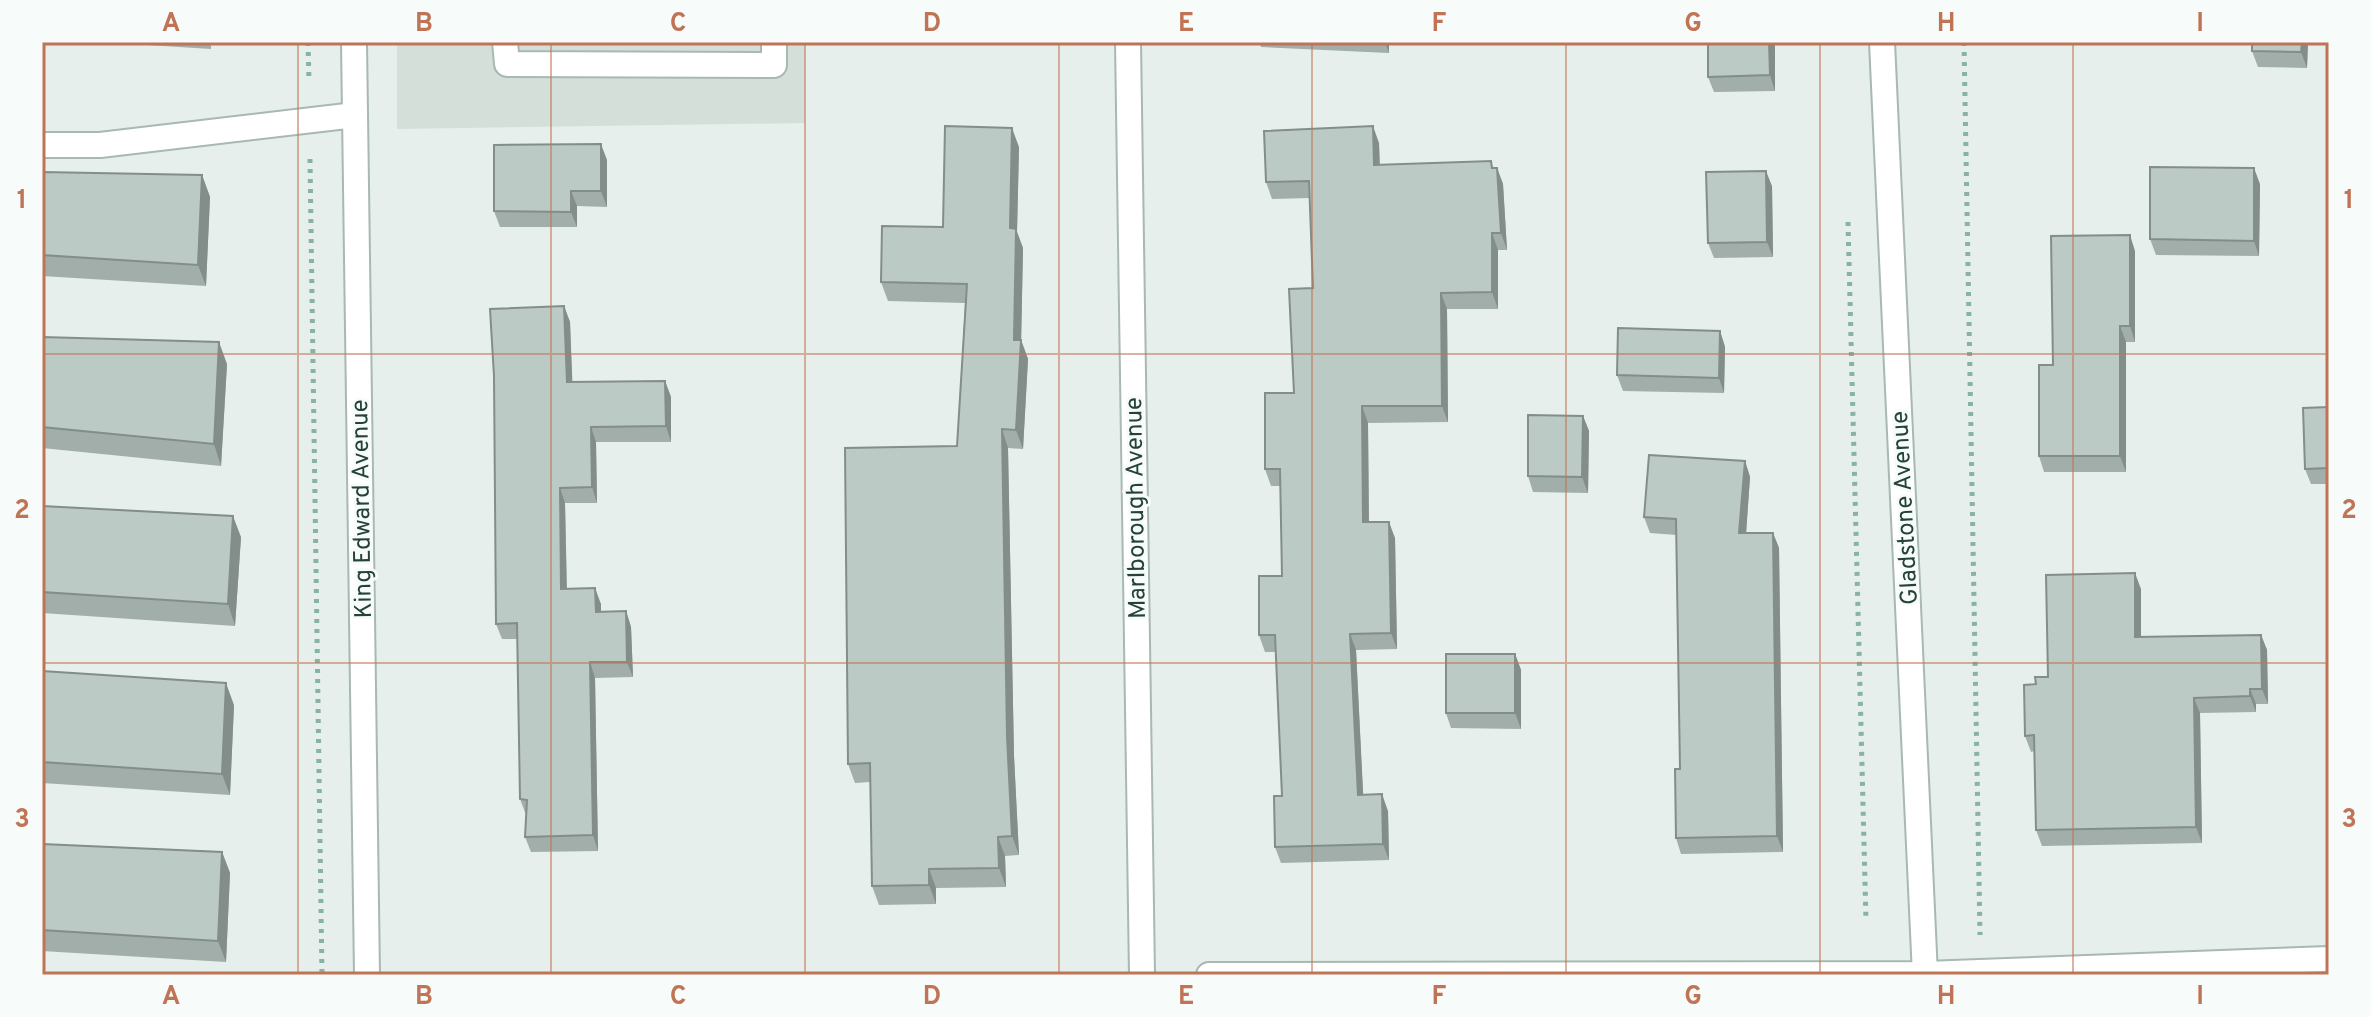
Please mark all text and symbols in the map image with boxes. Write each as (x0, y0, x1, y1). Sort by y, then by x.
text: A (162, 8, 180, 41)
text: B (415, 8, 433, 41)
text: C (670, 8, 686, 41)
text: D (923, 8, 941, 41)
text: E (1178, 8, 1194, 41)
text: F (1432, 8, 1447, 41)
text: G (1684, 8, 1702, 41)
text: H (1937, 8, 1955, 41)
text: I (2196, 8, 2204, 41)
text: 1 (17, 185, 27, 218)
text: 1 (2344, 185, 2354, 218)
street label: Marlborough Avenue (1120, 397, 1154, 619)
street label: King Edward Avenue (346, 399, 380, 619)
street label: Gladstone Avenue (1886, 410, 1926, 606)
text: 2 (14, 495, 30, 528)
text: 2 (2341, 495, 2357, 528)
text: 3 (14, 804, 30, 837)
text: 3 (2341, 804, 2357, 837)
text: A (162, 981, 180, 1014)
text: B (415, 981, 433, 1014)
text: C (670, 981, 686, 1014)
text: D (923, 981, 941, 1014)
text: E (1178, 981, 1194, 1014)
text: F (1432, 981, 1447, 1014)
text: G (1684, 981, 1702, 1014)
text: H (1937, 981, 1955, 1014)
text: I (2196, 981, 2204, 1014)

